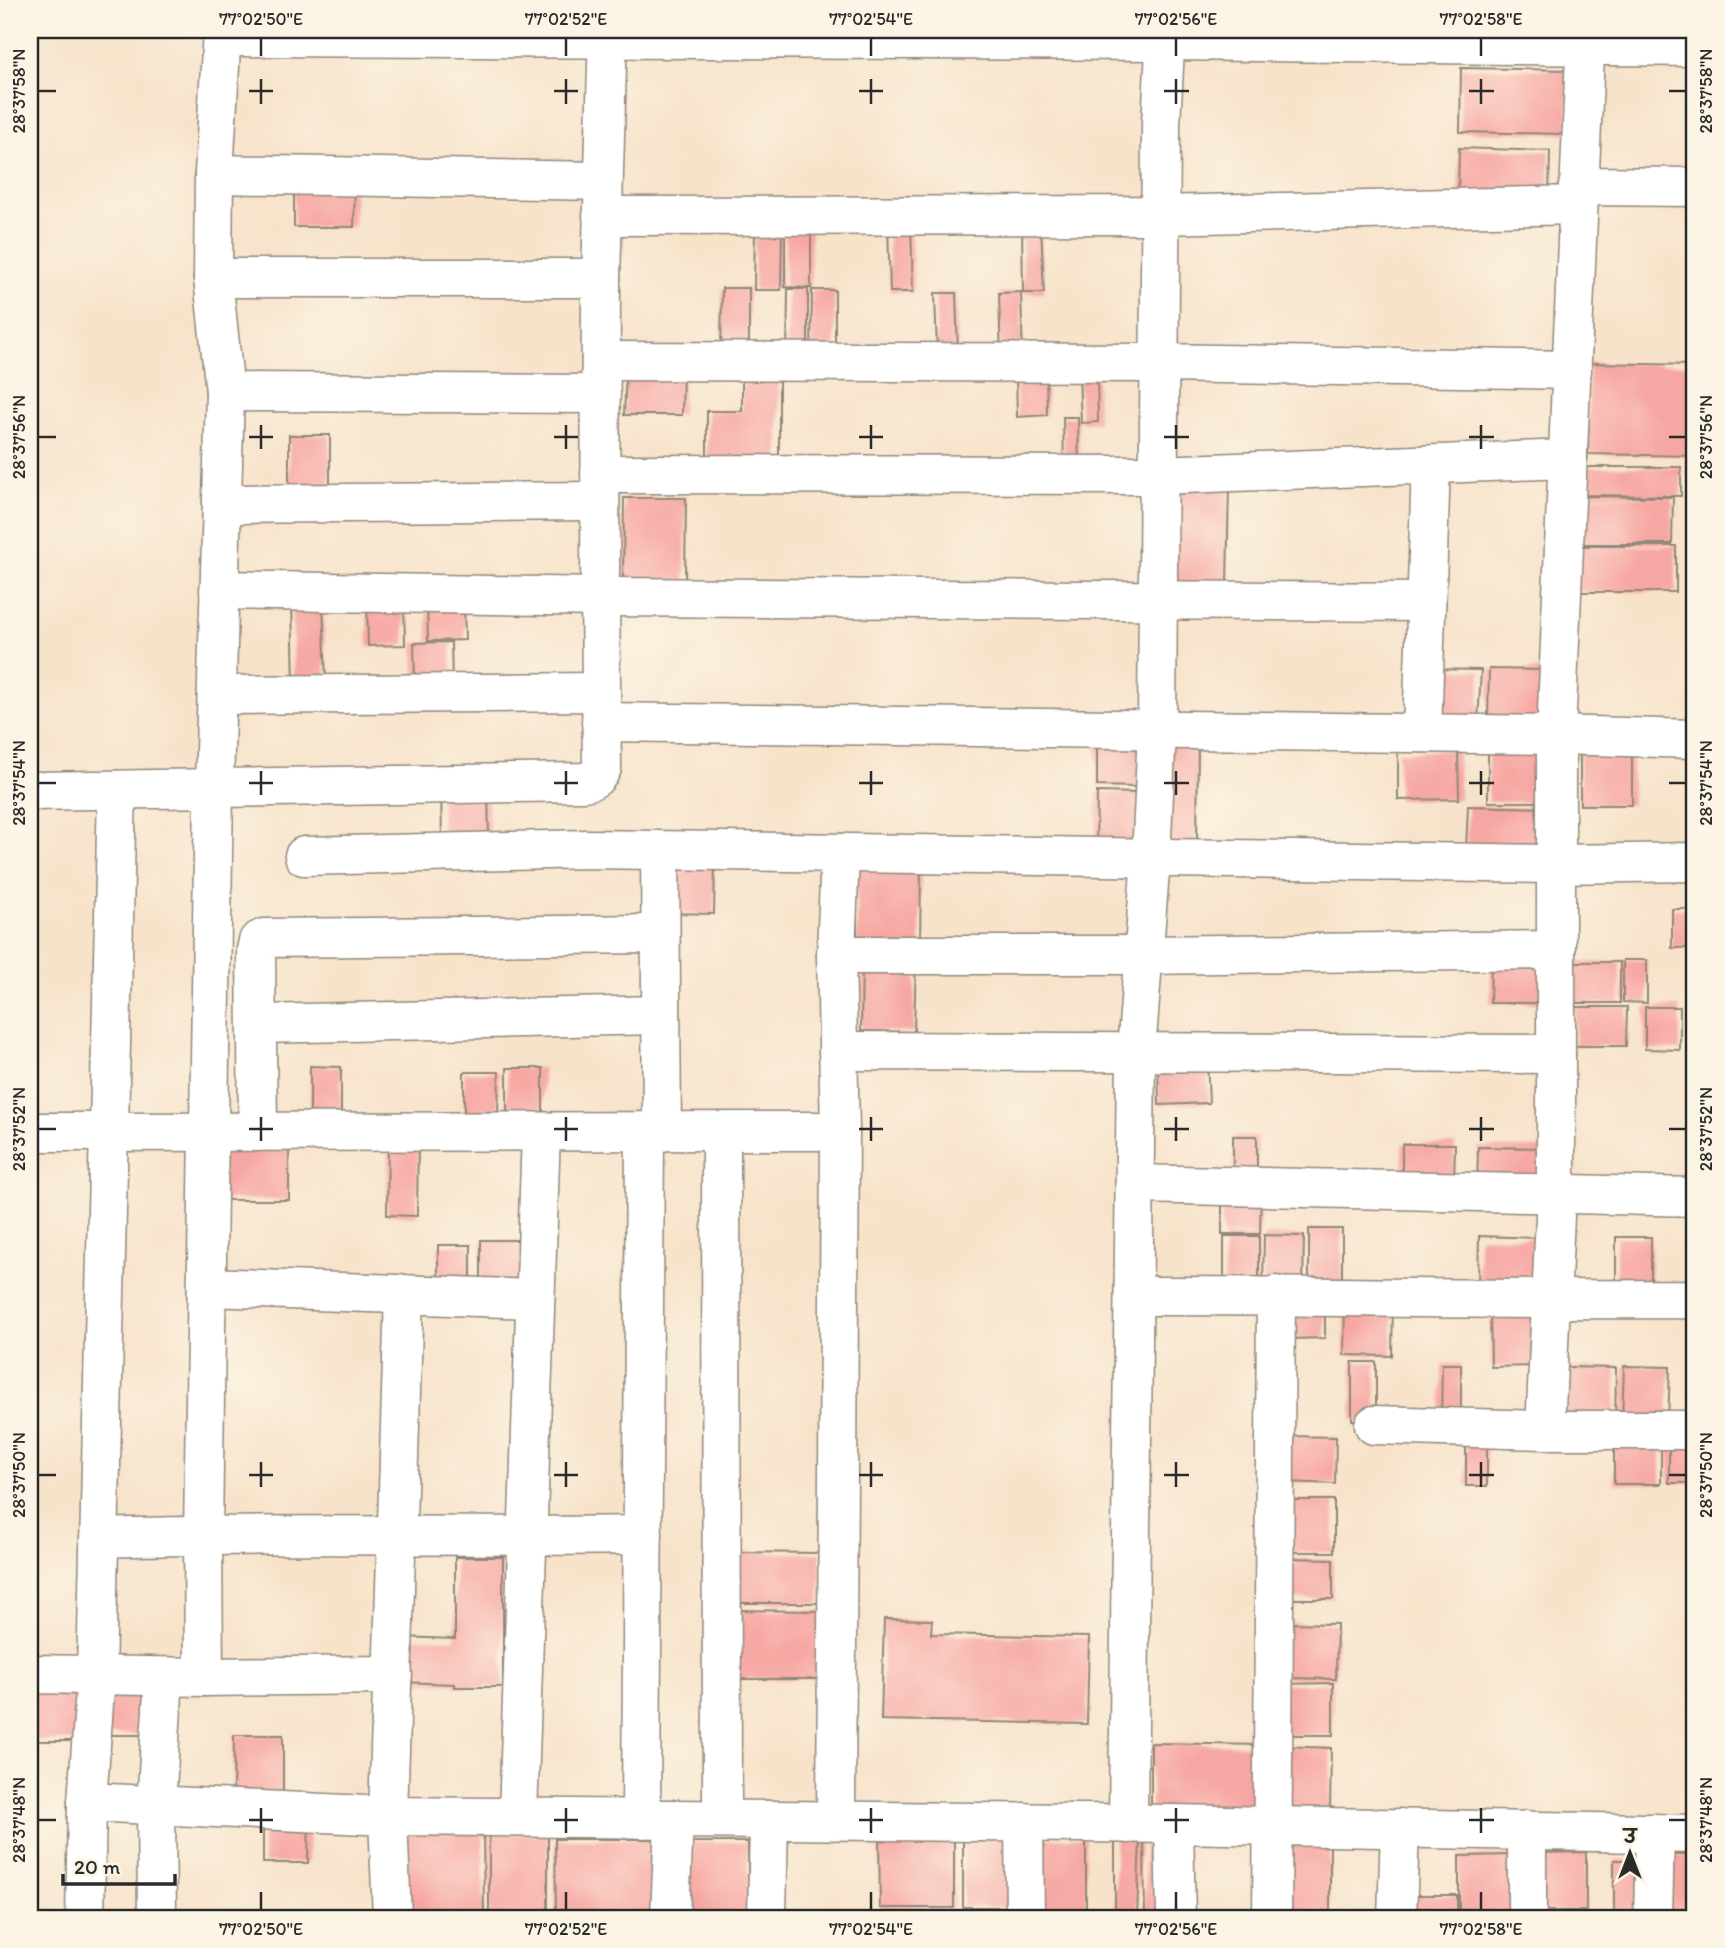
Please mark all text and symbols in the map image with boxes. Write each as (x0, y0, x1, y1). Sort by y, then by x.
text: 77°02'50"E (219, 8, 303, 30)
text: 77°02'52"E (525, 8, 607, 30)
text: 77°02'54"E (829, 8, 913, 30)
text: 77°02'56"E (1135, 8, 1217, 30)
text: 77°02'58"E (1440, 8, 1523, 30)
text: 28°37'58"N (8, 49, 30, 133)
text: 28°37'58"N (1695, 49, 1717, 133)
text: 28°37'56"N (8, 395, 30, 479)
text: 28°37'56"N (1695, 395, 1717, 479)
text: 28°37'54"N (8, 740, 30, 826)
text: 28°37'54"N (1695, 740, 1717, 826)
text: 28°37'52"N (8, 1087, 30, 1171)
text: 28°37'52"N (1695, 1087, 1717, 1171)
text: 28°37'50"N (8, 1432, 30, 1518)
text: 28°37'50"N (1695, 1432, 1717, 1518)
text: 28°37'48"N (8, 1777, 30, 1863)
text: 28°37'48"N (1695, 1777, 1717, 1863)
north arrow (1596, 1818, 1666, 1888)
text: उ (1622, 1825, 1639, 1848)
scale bar (63, 1843, 175, 1887)
text: 20 m (74, 1854, 121, 1879)
text: 77°02'50"E (219, 1918, 303, 1940)
text: 77°02'52"E (525, 1918, 607, 1940)
text: 77°02'54"E (829, 1918, 913, 1940)
text: 77°02'56"E (1135, 1918, 1217, 1940)
text: 77°02'58"E (1440, 1918, 1523, 1940)

